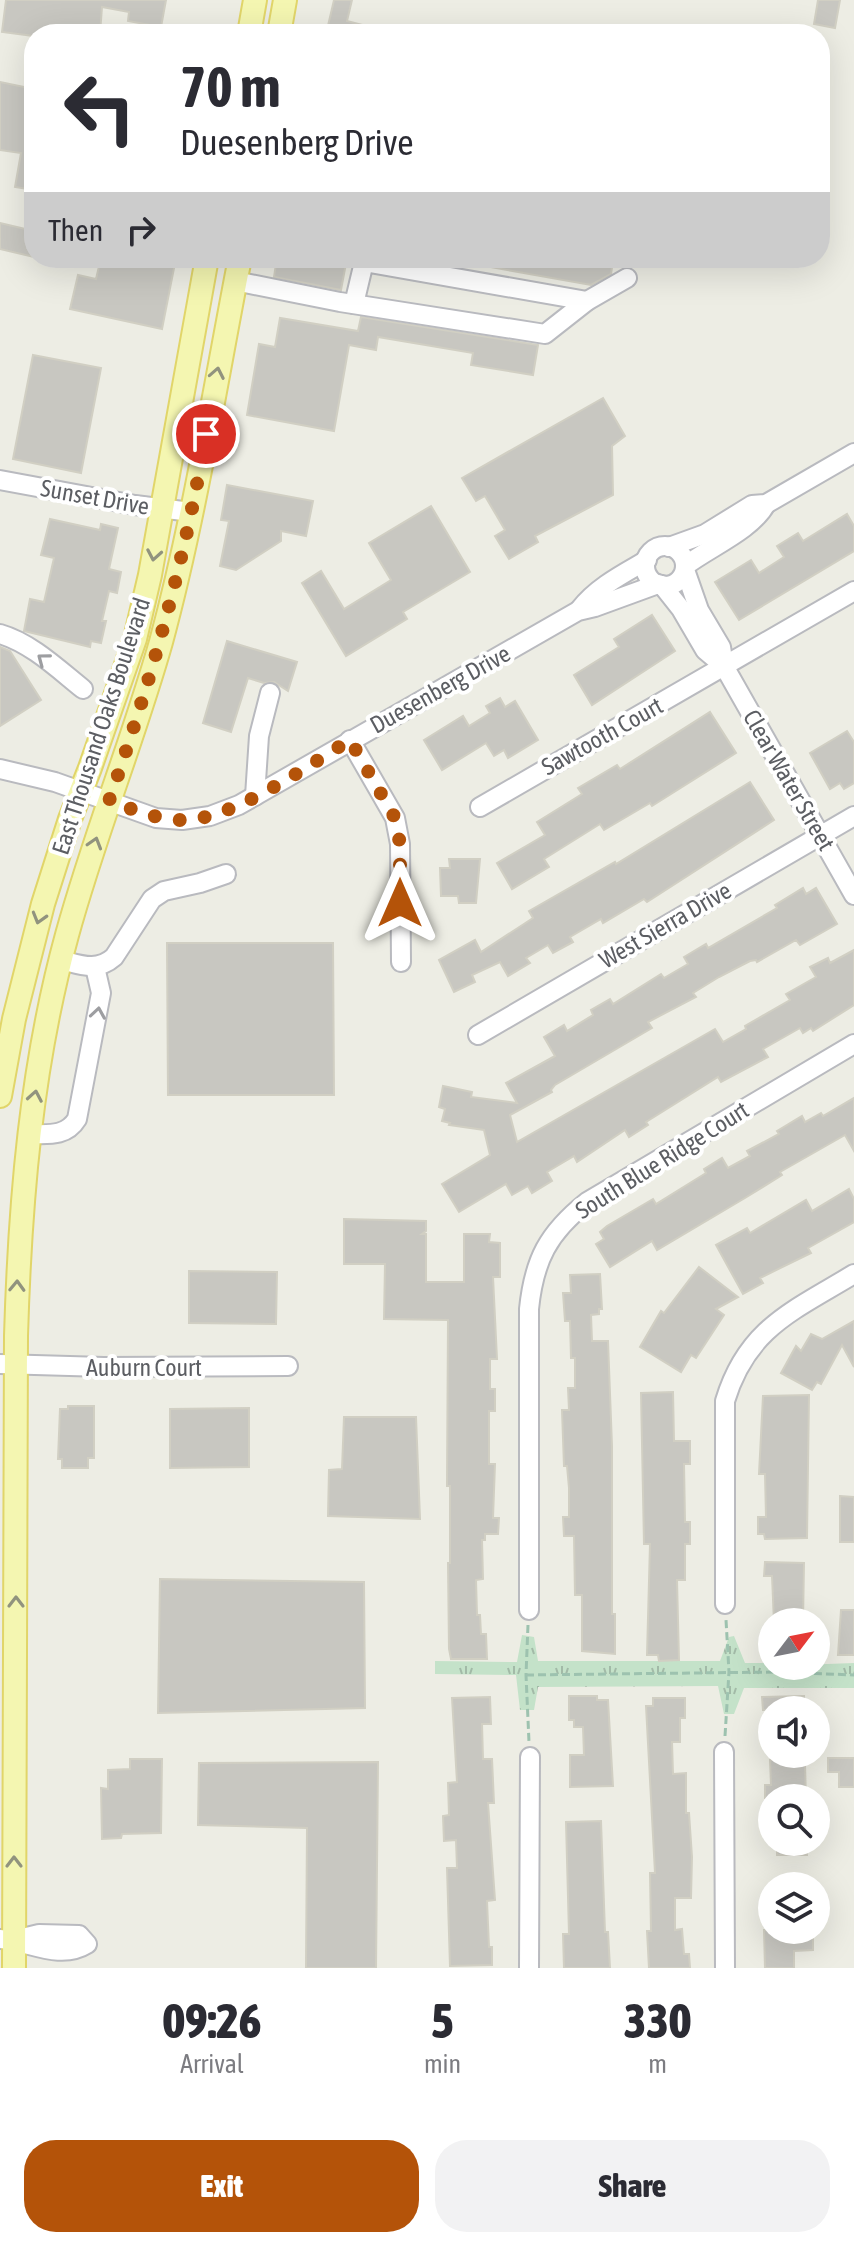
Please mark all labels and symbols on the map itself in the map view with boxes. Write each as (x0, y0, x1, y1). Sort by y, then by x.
one-way arrow (208, 367, 225, 381)
pin (172, 400, 240, 468)
street label: Sunset Drive (39, 474, 151, 520)
one-way arrow (146, 548, 163, 562)
street label: East Thousand Oaks Boulevard (47, 594, 155, 858)
street label: Duesenberg Drive (365, 639, 515, 739)
one-way arrow (37, 654, 52, 668)
street label: Sawtooth Court (537, 692, 667, 780)
street label: Clear Water Street (738, 705, 840, 855)
one-way arrow (86, 837, 102, 851)
position arrow (358, 861, 442, 945)
street label: West Sierra Drive (594, 876, 736, 974)
one-way arrow (31, 911, 48, 925)
one-way arrow (89, 1006, 106, 1020)
one-way arrow (26, 1089, 43, 1103)
street label: South Blue Ridge Court (571, 1096, 753, 1224)
one-way arrow (9, 1279, 26, 1292)
street label: Auburn Court (86, 1354, 202, 1381)
one-way arrow (7, 1595, 25, 1608)
north arrow (758, 1608, 830, 1680)
one-way arrow (5, 1855, 23, 1868)

